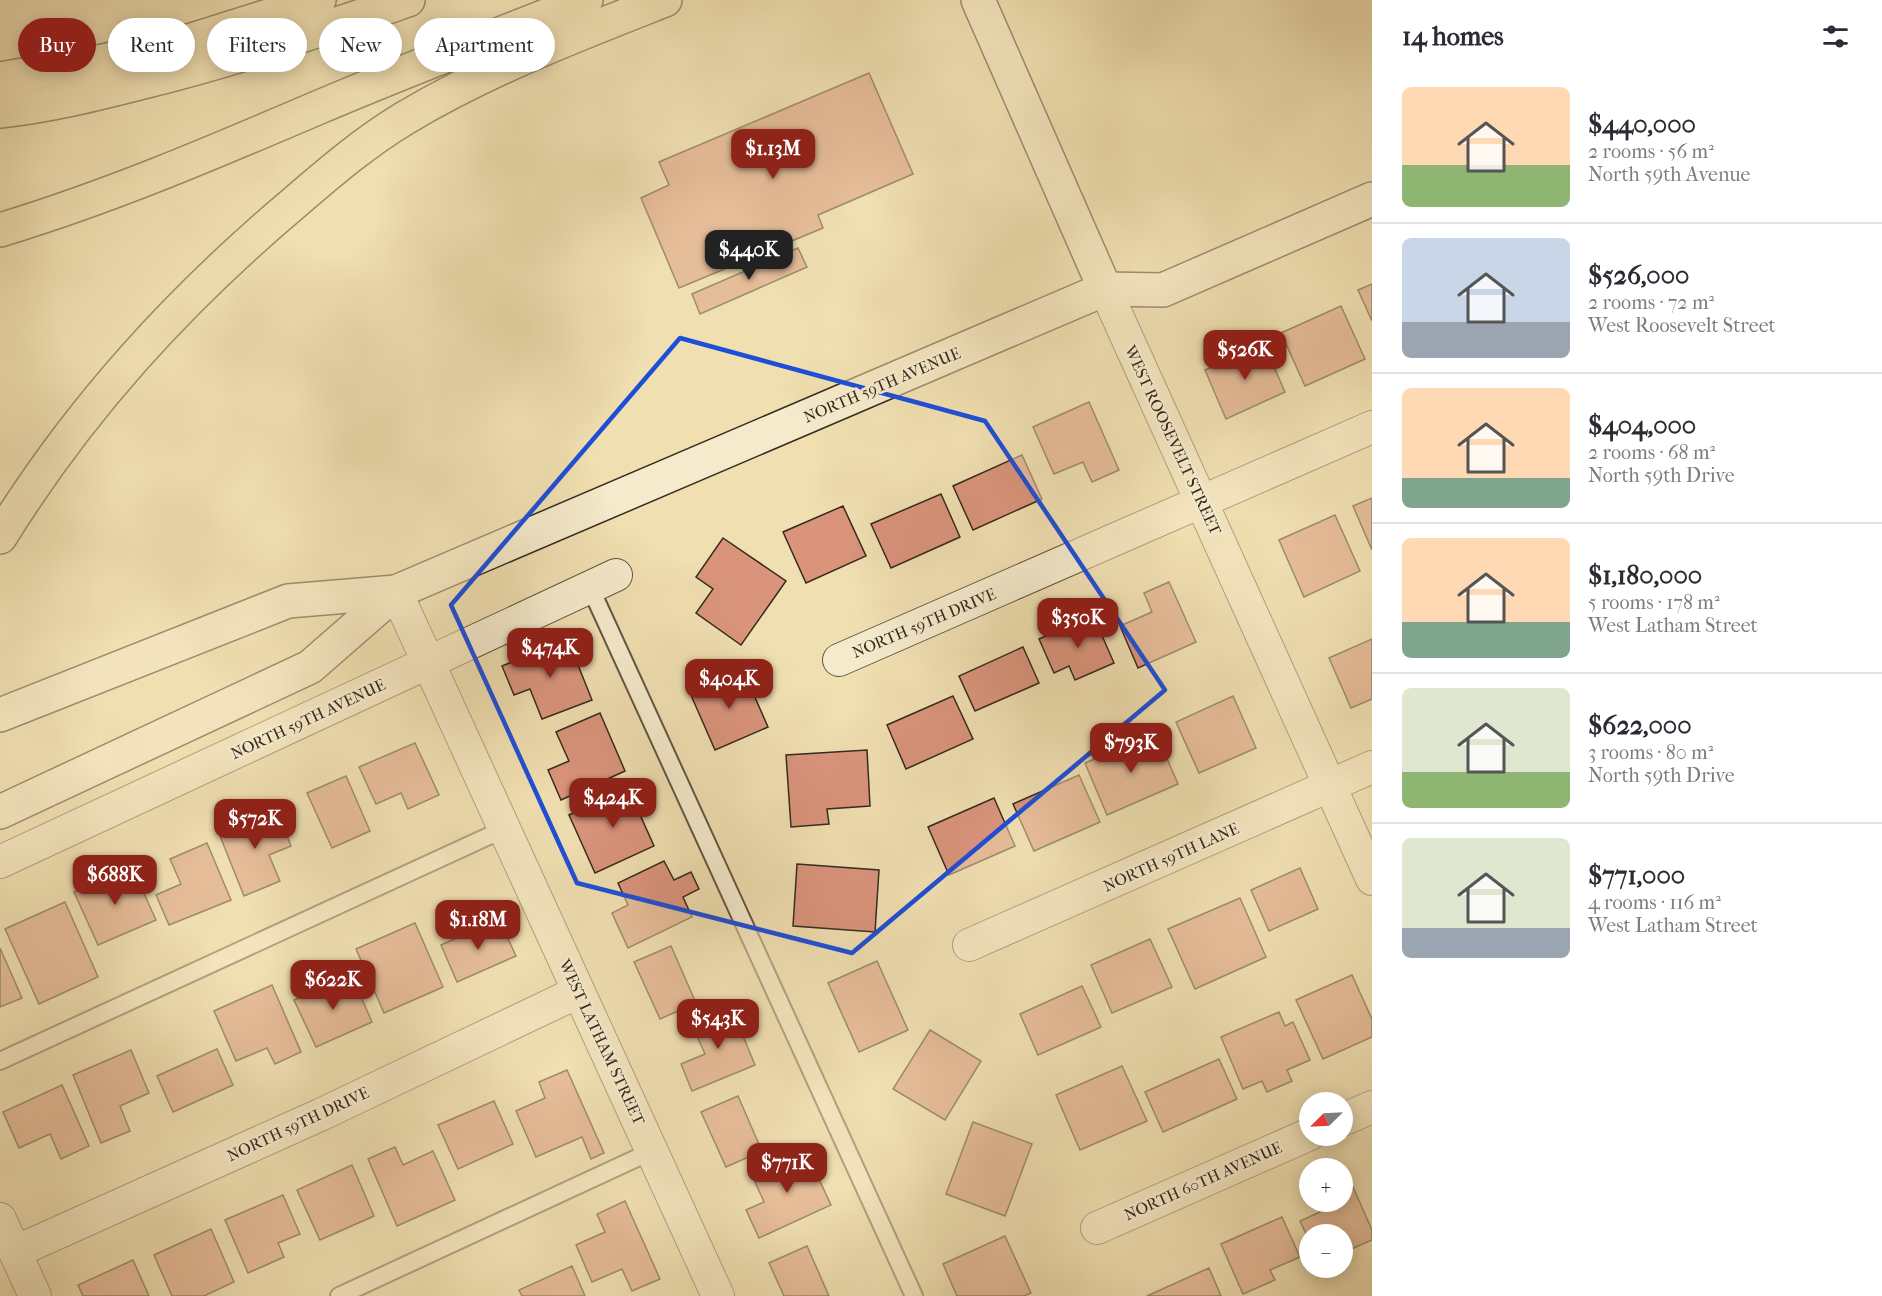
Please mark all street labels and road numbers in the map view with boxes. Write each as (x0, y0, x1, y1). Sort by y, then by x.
street label: WEST ROOSEVELT STREET (1120, 341, 1225, 538)
street label: NORTH 59TH AVENUE (801, 343, 963, 427)
street label: NORTH 59TH DRIVE (849, 584, 999, 662)
street label: NORTH 59TH AVENUE (228, 675, 389, 763)
street label: NORTH 59TH LANE (1100, 818, 1242, 896)
street label: WEST LATHAM STREET (555, 955, 649, 1128)
street label: NORTH 59TH DRIVE (224, 1083, 372, 1165)
street label: NORTH 60TH AVENUE (1121, 1138, 1285, 1224)

